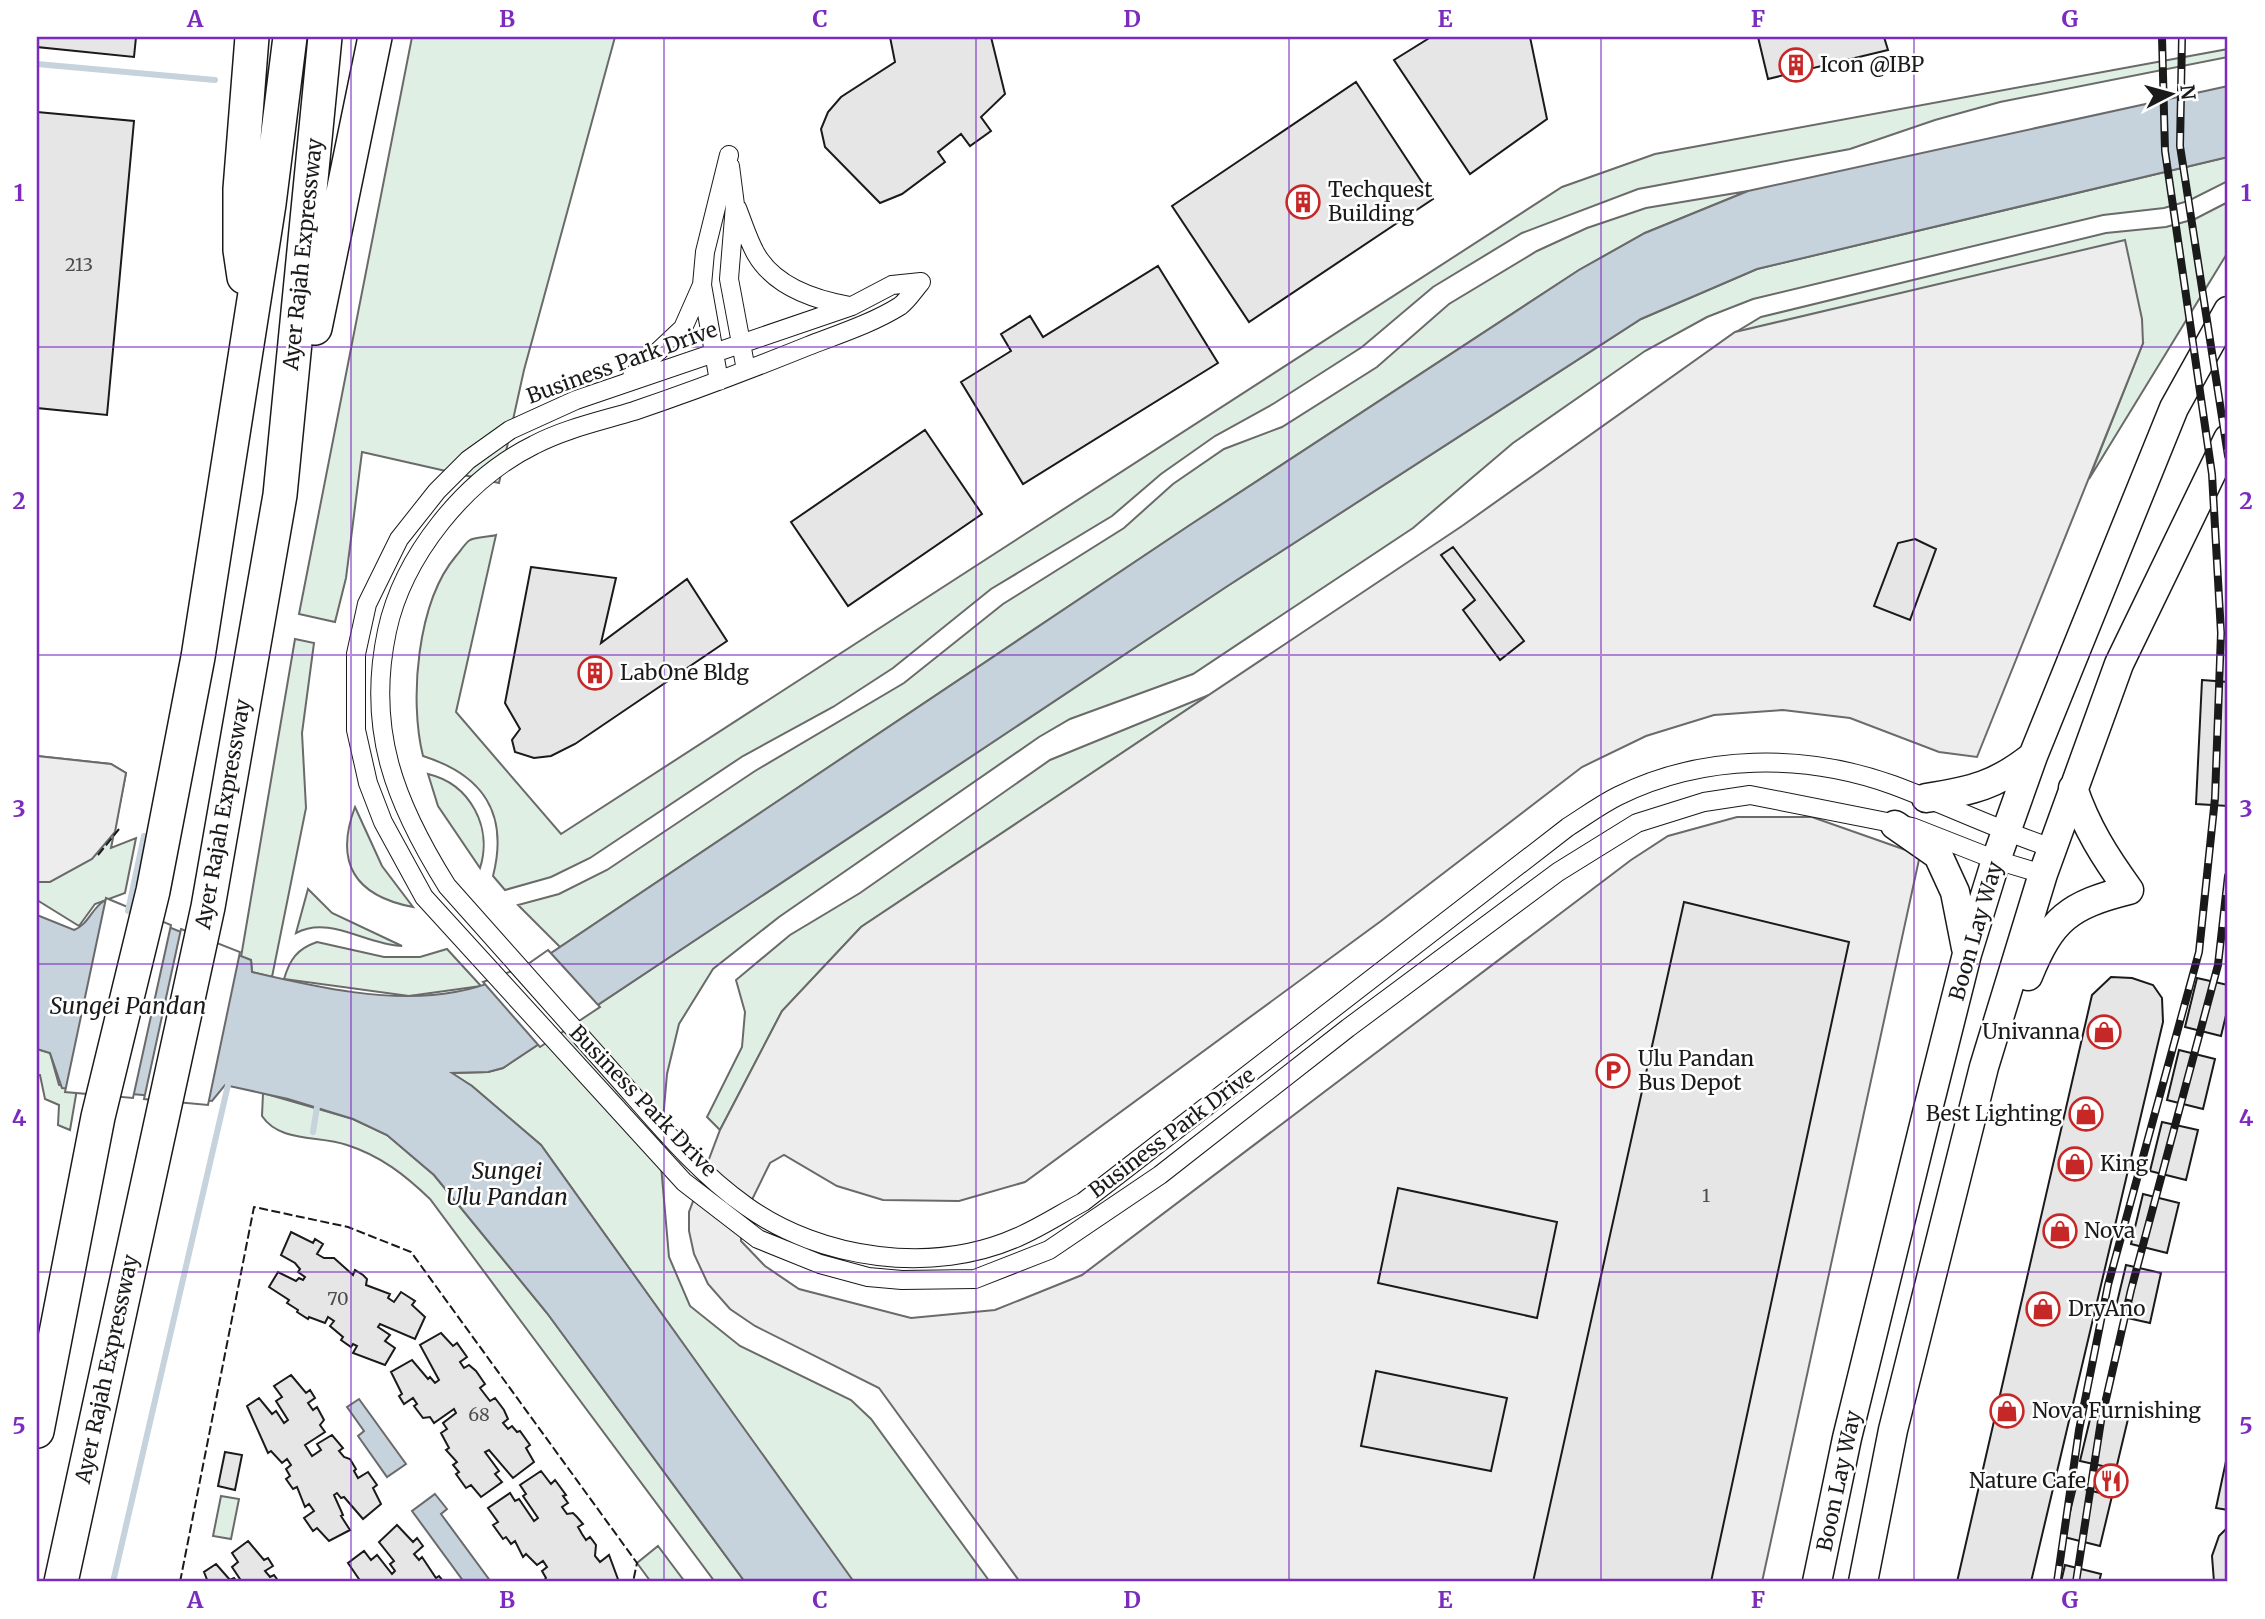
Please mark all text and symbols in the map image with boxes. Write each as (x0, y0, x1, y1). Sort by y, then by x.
text: A (186, 4, 204, 33)
text: B (499, 4, 515, 33)
text: C (812, 4, 828, 33)
text: D (1123, 4, 1141, 33)
text: E (1437, 4, 1453, 33)
text: F (1751, 4, 1765, 33)
text: G (2062, 4, 2079, 33)
building icon: Icon @IBP (1777, 46, 1815, 84)
place label: Icon @IBP (1820, 51, 1924, 78)
north arrow (2136, 60, 2206, 130)
text: N (2175, 84, 2201, 101)
street label: Ayer Rajah Expressway (277, 136, 328, 372)
place label: Techquest Building (1328, 176, 1433, 227)
text: 1 (14, 178, 25, 207)
text: 1 (2241, 178, 2252, 207)
building icon: Techquest Building (1284, 183, 1322, 221)
house number: 213 (65, 253, 93, 276)
street label: Business Park Drive (523, 315, 721, 410)
text: 2 (12, 486, 26, 515)
text: 2 (2239, 486, 2253, 515)
building icon: LabOne Bldg (576, 654, 614, 692)
place label: LabOne Bldg (620, 659, 749, 686)
street label: Ayer Rajah Expressway (189, 696, 256, 932)
text: 3 (12, 794, 26, 823)
text: 3 (2239, 794, 2253, 823)
street label: Boon Lay Way (1943, 857, 2008, 1004)
water label: Sungei Pandan (50, 991, 206, 1020)
shop icon: Univanna (2085, 1013, 2123, 1051)
place label: Univanna (1982, 1018, 2080, 1045)
street label: Business Park Drive (564, 1019, 723, 1182)
place label: Ulu Pandan Bus Depot (1638, 1045, 1754, 1096)
parking icon: Ulu Pandan Bus Depot (1594, 1052, 1632, 1090)
street label: Business Park Drive (1083, 1061, 1260, 1204)
shop icon: Best Lighting (2067, 1095, 2105, 1133)
place label: Best Lighting (1926, 1100, 2062, 1127)
text: 4 (12, 1103, 27, 1132)
text: 4 (2239, 1103, 2254, 1132)
shop icon: King (2056, 1145, 2094, 1183)
place label: King (2100, 1150, 2149, 1177)
water label: Sungei Ulu Pandan (446, 1156, 568, 1211)
house number: 1 (1702, 1184, 1710, 1207)
shop icon: Nova (2041, 1212, 2079, 1250)
place label: Nova (2084, 1217, 2135, 1244)
street label: Ayer Rajah Expressway (69, 1251, 144, 1487)
house number: 70 (327, 1287, 349, 1310)
shop icon: DryAno (2024, 1290, 2062, 1328)
place label: DryAno (2068, 1295, 2145, 1322)
shop icon: Nova Furnishing (1988, 1392, 2026, 1430)
place label: Nova Furnishing (2032, 1397, 2201, 1424)
house number: 68 (468, 1403, 490, 1426)
street label: Boon Lay Way (1810, 1407, 1867, 1554)
text: 5 (12, 1411, 26, 1440)
text: 5 (2239, 1411, 2253, 1440)
restaurant icon: Nature Cafe (2092, 1462, 2130, 1500)
place label: Nature Cafe (1969, 1467, 2086, 1494)
text: A (186, 1585, 204, 1614)
text: B (499, 1585, 515, 1614)
text: C (812, 1585, 828, 1614)
text: D (1123, 1585, 1141, 1614)
text: E (1437, 1585, 1453, 1614)
text: F (1751, 1585, 1765, 1614)
text: G (2062, 1585, 2079, 1614)

